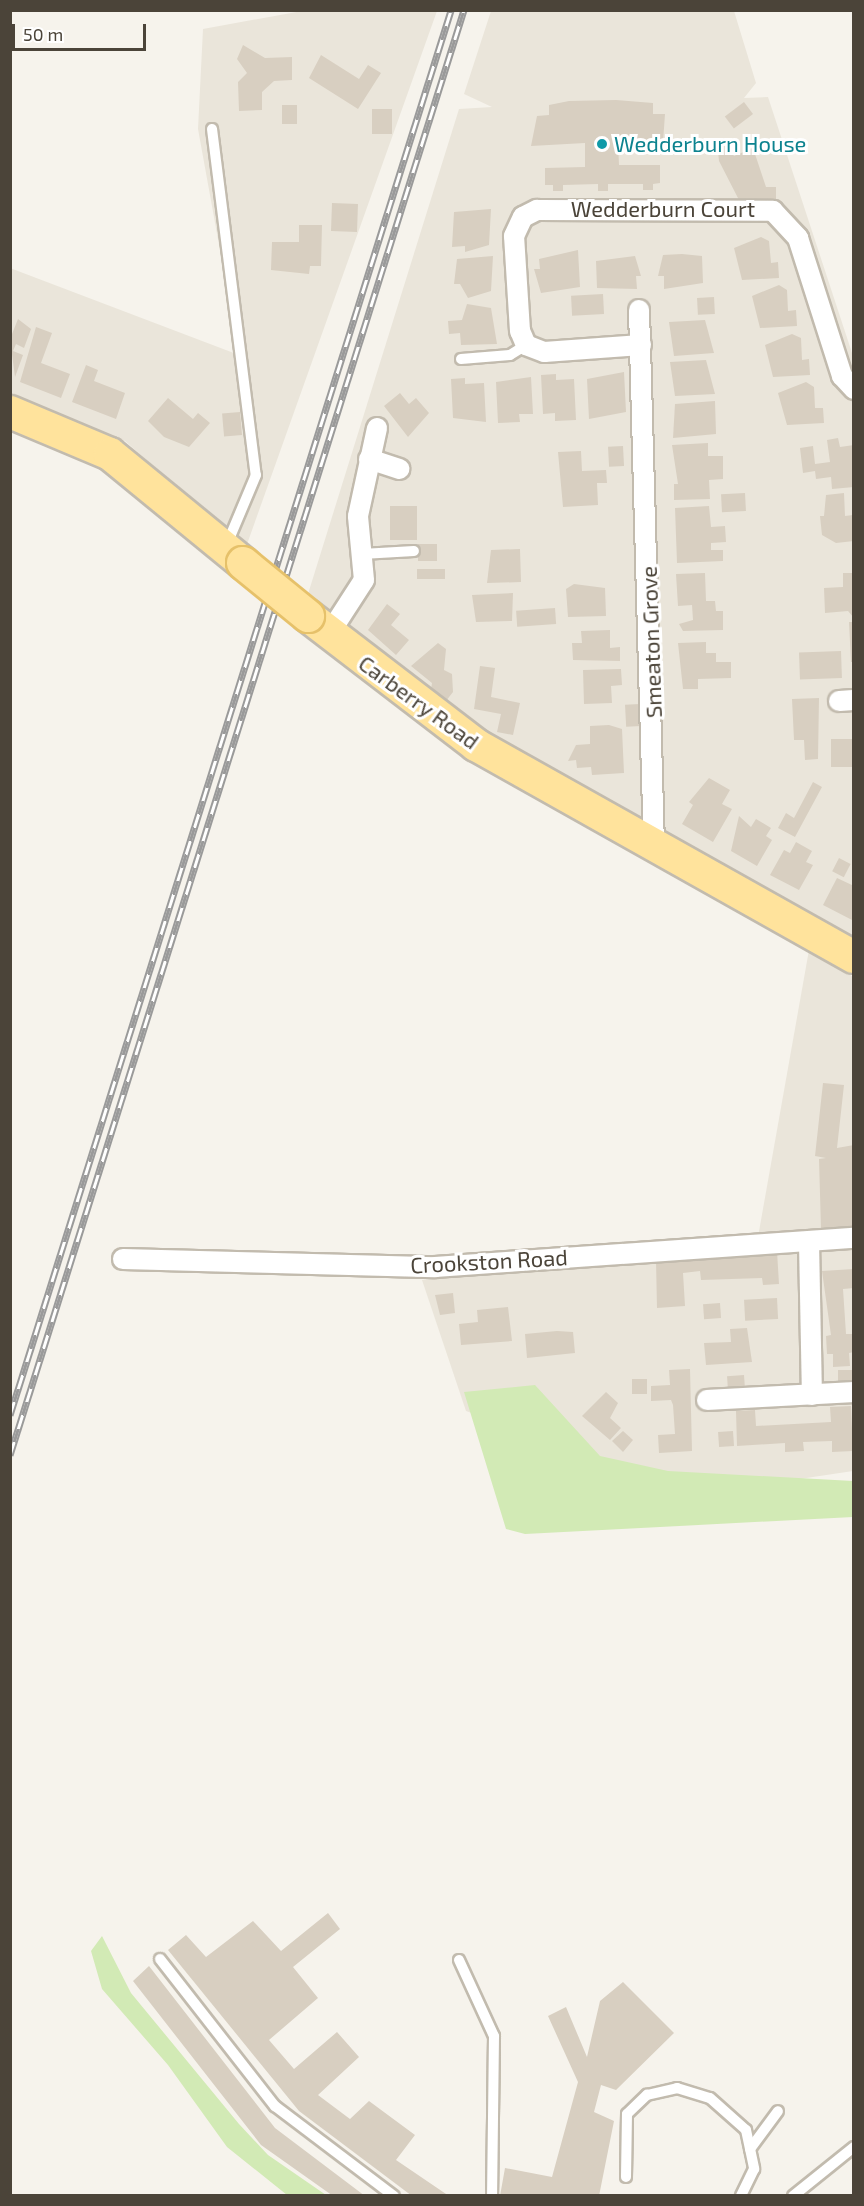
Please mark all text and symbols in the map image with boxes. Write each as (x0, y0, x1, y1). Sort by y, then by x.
scale bar (15, 12, 148, 50)
text: 50 m (23, 23, 63, 45)
place label: Wedderburn House (614, 131, 806, 157)
marker: Wedderburn House (595, 137, 609, 151)
street label: Wedderburn Court (571, 196, 755, 222)
street label: Smeaton Grove (635, 566, 667, 718)
street label: Carberry Road (354, 649, 484, 755)
street label: Crookston Road (410, 1244, 568, 1278)

